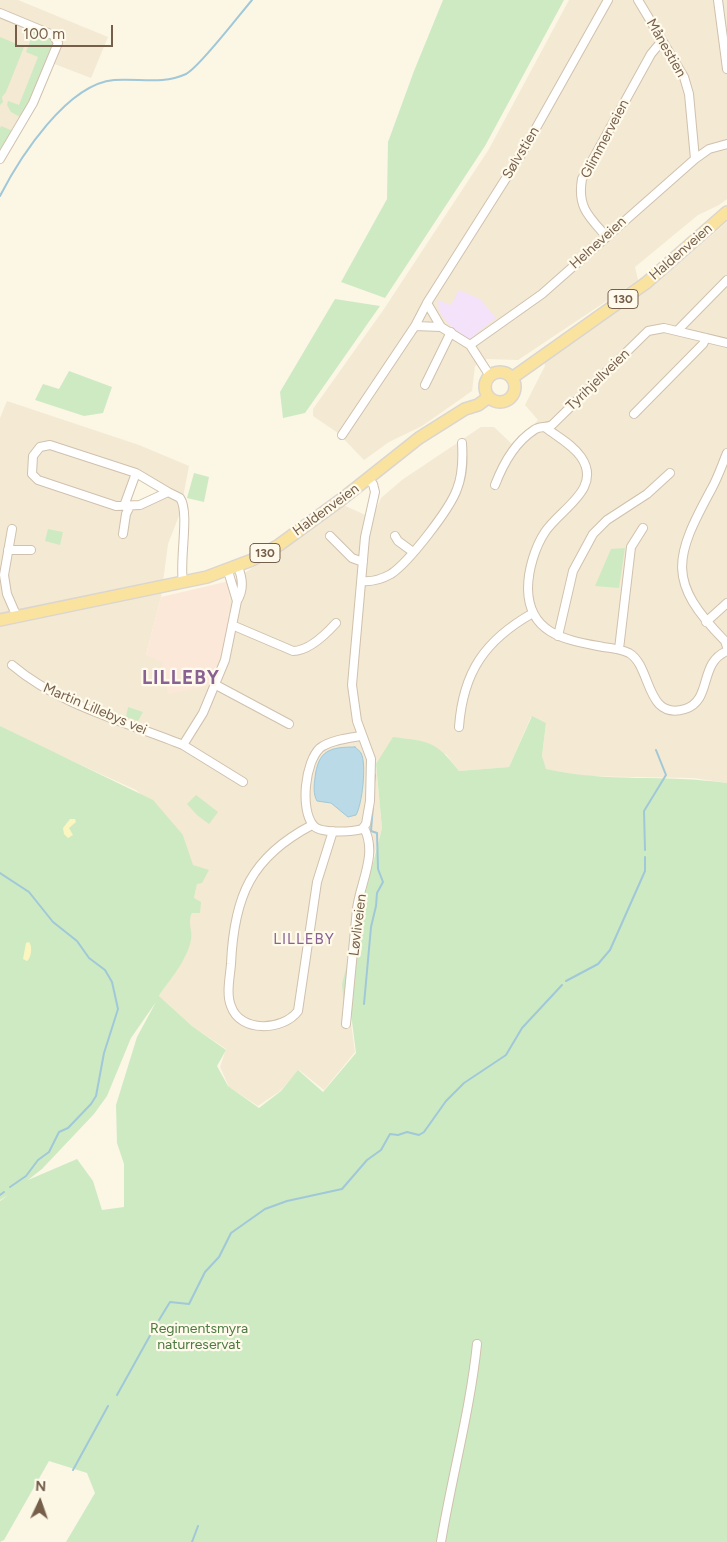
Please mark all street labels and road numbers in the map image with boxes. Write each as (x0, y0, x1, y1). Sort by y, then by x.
street label: Månestien (642, 16, 690, 80)
street label: Glimmerveien (577, 97, 633, 181)
street label: Sølvstien (499, 124, 543, 182)
street label: Helneveien (566, 213, 630, 273)
street label: Haldenveien (646, 220, 716, 284)
road number: 130 (608, 290, 638, 308)
street label: Tyrihjellveien (563, 346, 633, 414)
street label: Haldenveien (290, 480, 362, 540)
road number: 130 (250, 544, 280, 562)
street label: Martin Lillebys vei (41, 680, 149, 738)
street label: Løvliveien (346, 893, 370, 957)

